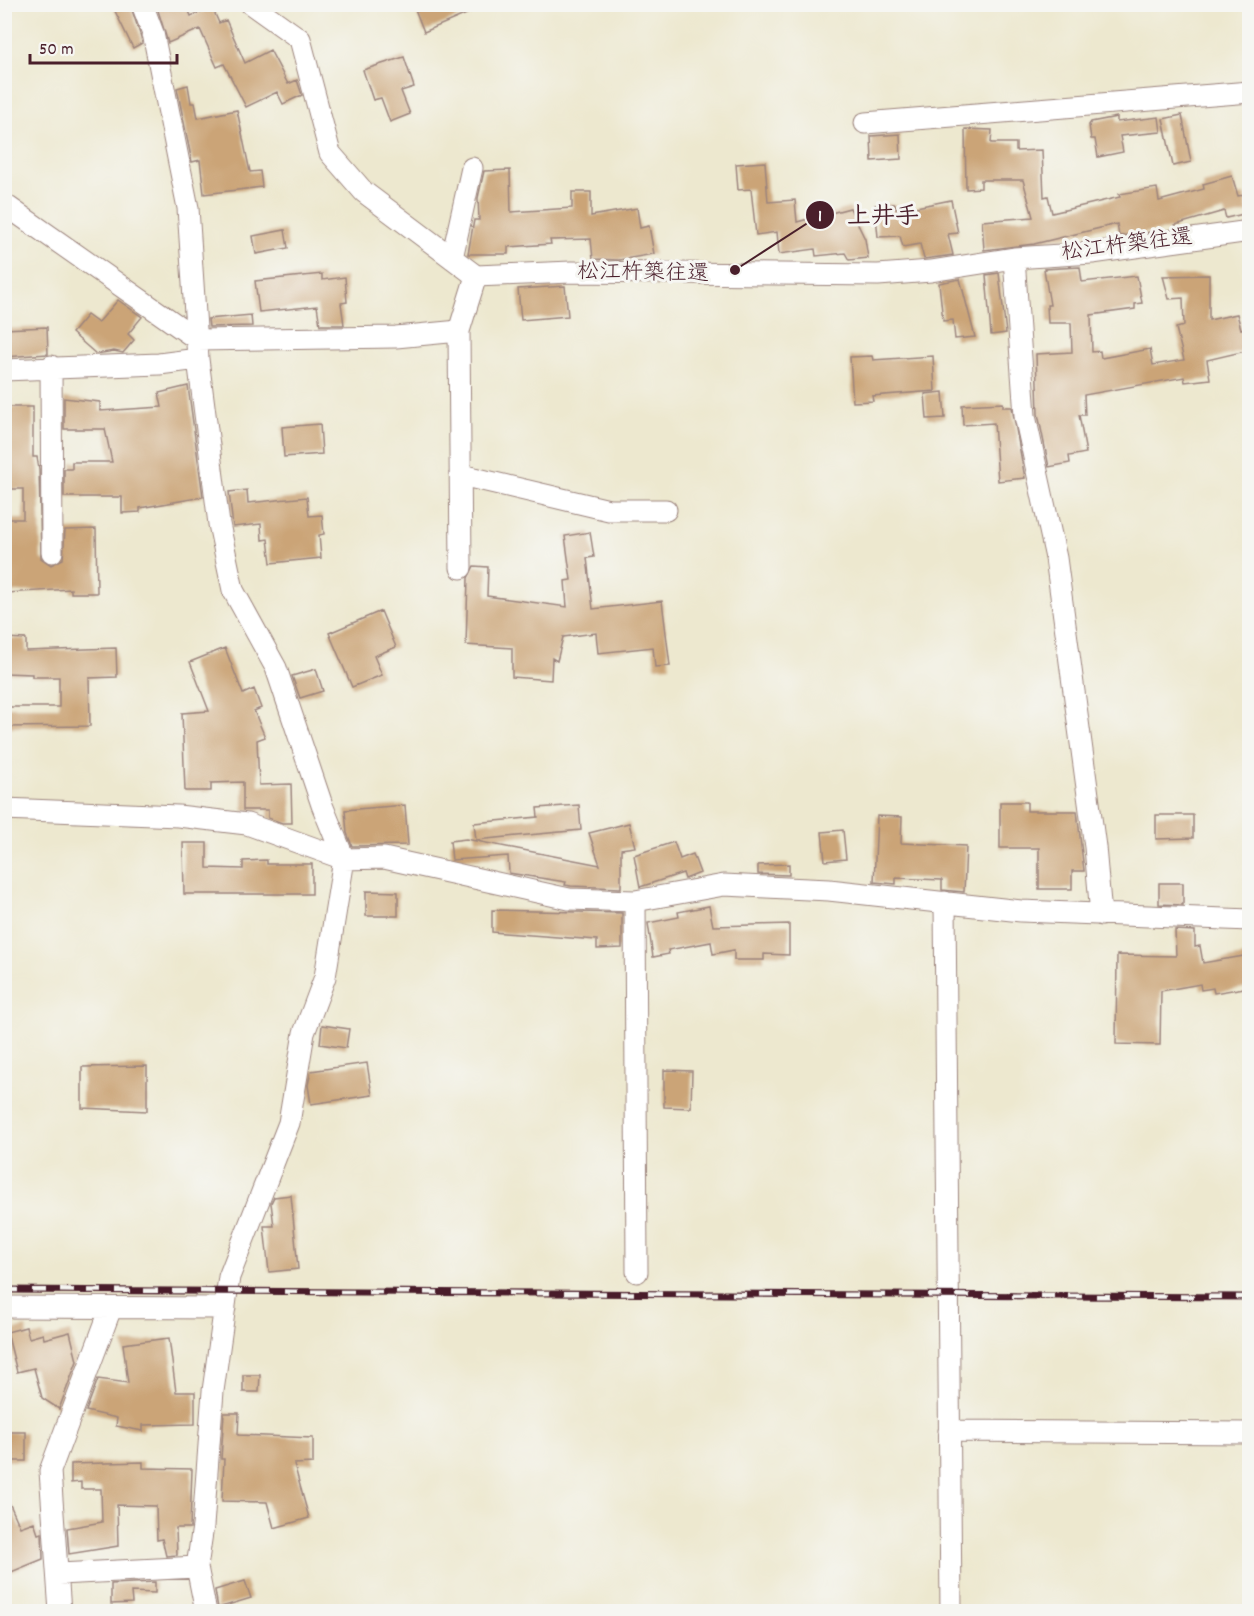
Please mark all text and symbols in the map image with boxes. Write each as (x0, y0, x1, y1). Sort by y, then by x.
scale bar (30, 27, 177, 65)
text: 50 m (39, 38, 74, 63)
callout: 上井手 (805, 194, 931, 236)
text: 上井手 (847, 201, 919, 235)
text: 1 (818, 205, 822, 230)
street label: 松江杵築往還 (1060, 223, 1194, 269)
street label: 松江杵築往還 (577, 257, 709, 291)

